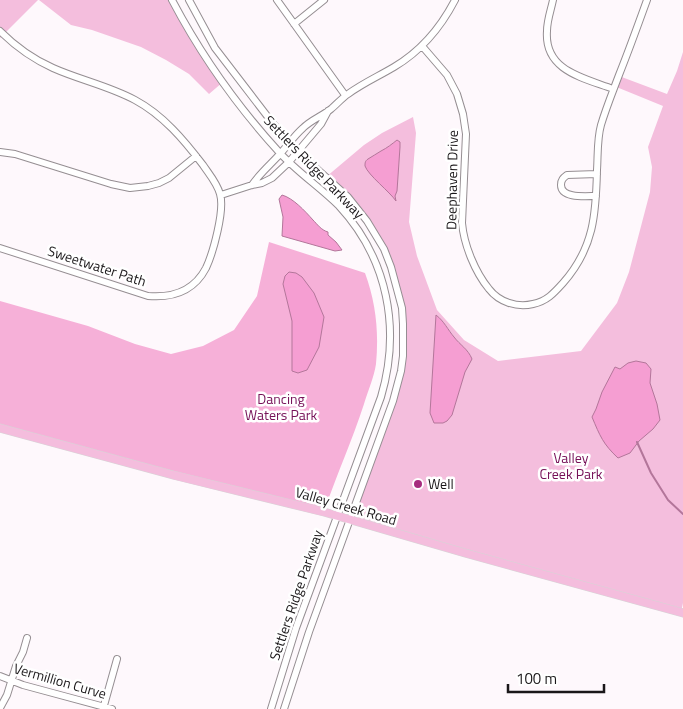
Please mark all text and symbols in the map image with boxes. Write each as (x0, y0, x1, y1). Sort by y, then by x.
street label: Settlers Ridge Parkway (259, 110, 370, 223)
street label: Deephaven Drive (440, 130, 463, 230)
street label: Sweetwater Path (45, 240, 149, 291)
park label: Dancing Waters Park (245, 388, 318, 425)
park label: Valley Creek Park (540, 447, 603, 484)
place label: Well (428, 473, 454, 494)
marker: Well (412, 478, 424, 490)
street label: Valley Creek Road (293, 481, 399, 530)
street label: Settlers Ridge Parkway (263, 527, 328, 663)
street label: Vermillion Curve (11, 657, 109, 704)
scale bar (508, 662, 604, 694)
text: 100 m (516, 667, 557, 690)

